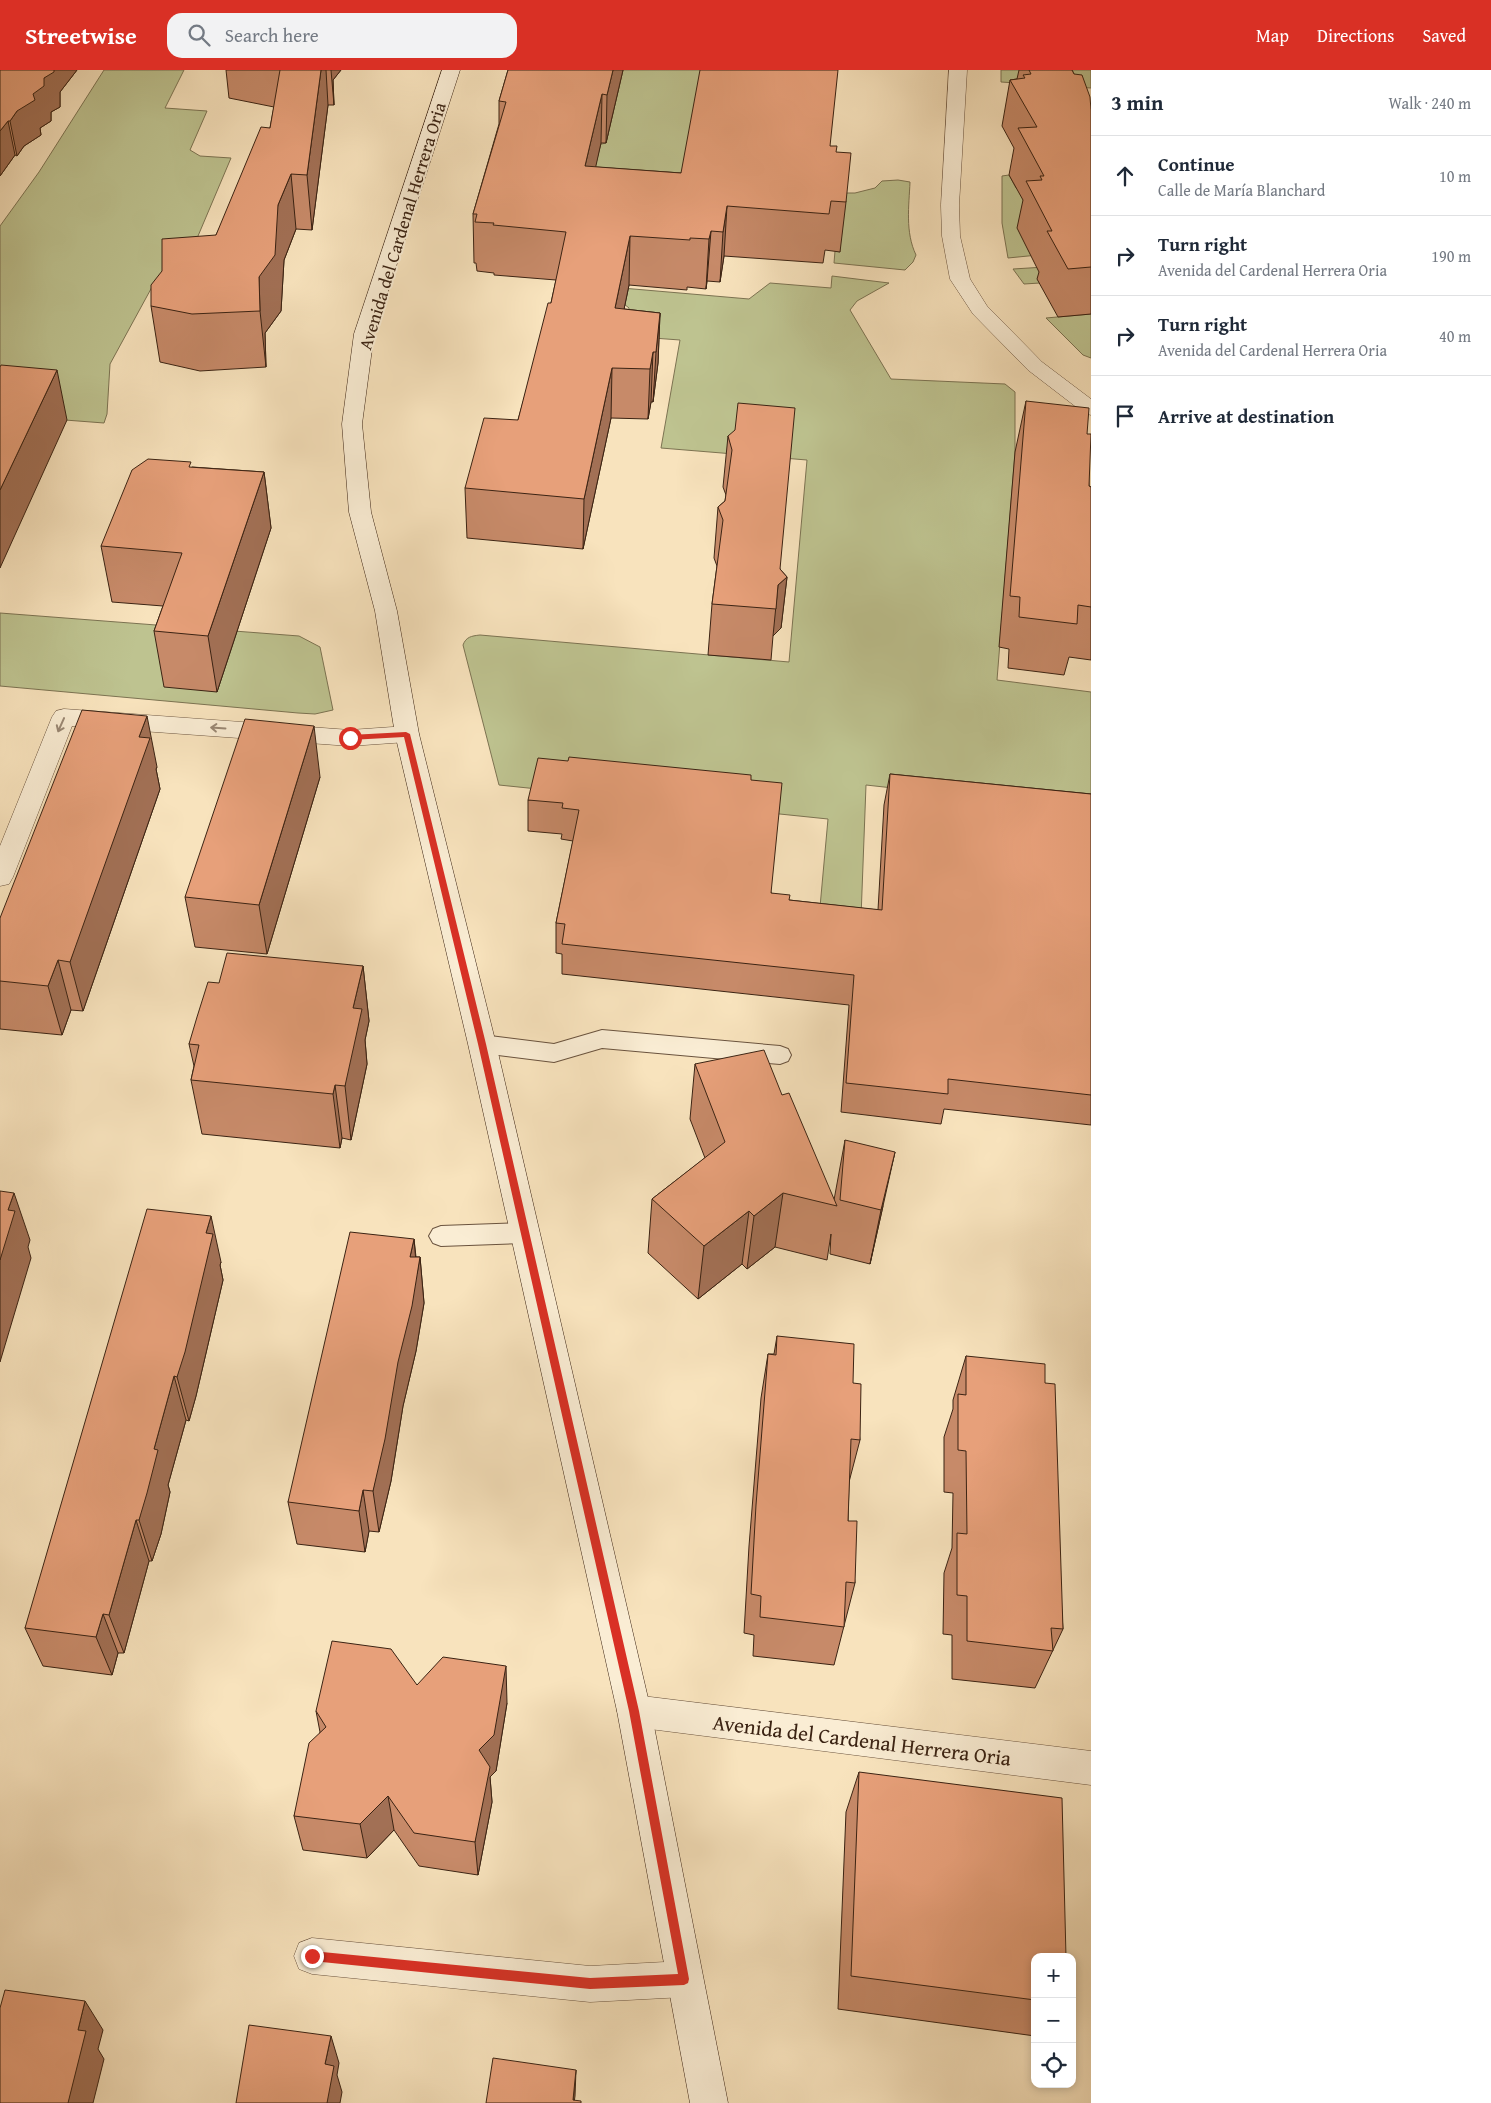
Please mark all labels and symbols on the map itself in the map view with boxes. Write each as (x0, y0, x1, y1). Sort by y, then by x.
street label: Avenida del Cardenal Herrera Oria (351, 98, 453, 353)
one-way arrow (56, 717, 66, 732)
one-way arrow (210, 724, 226, 733)
route start (339, 727, 362, 750)
street label: Avenida del Cardenal Herrera Oria (711, 1706, 1013, 1774)
route end (301, 1945, 324, 1968)

